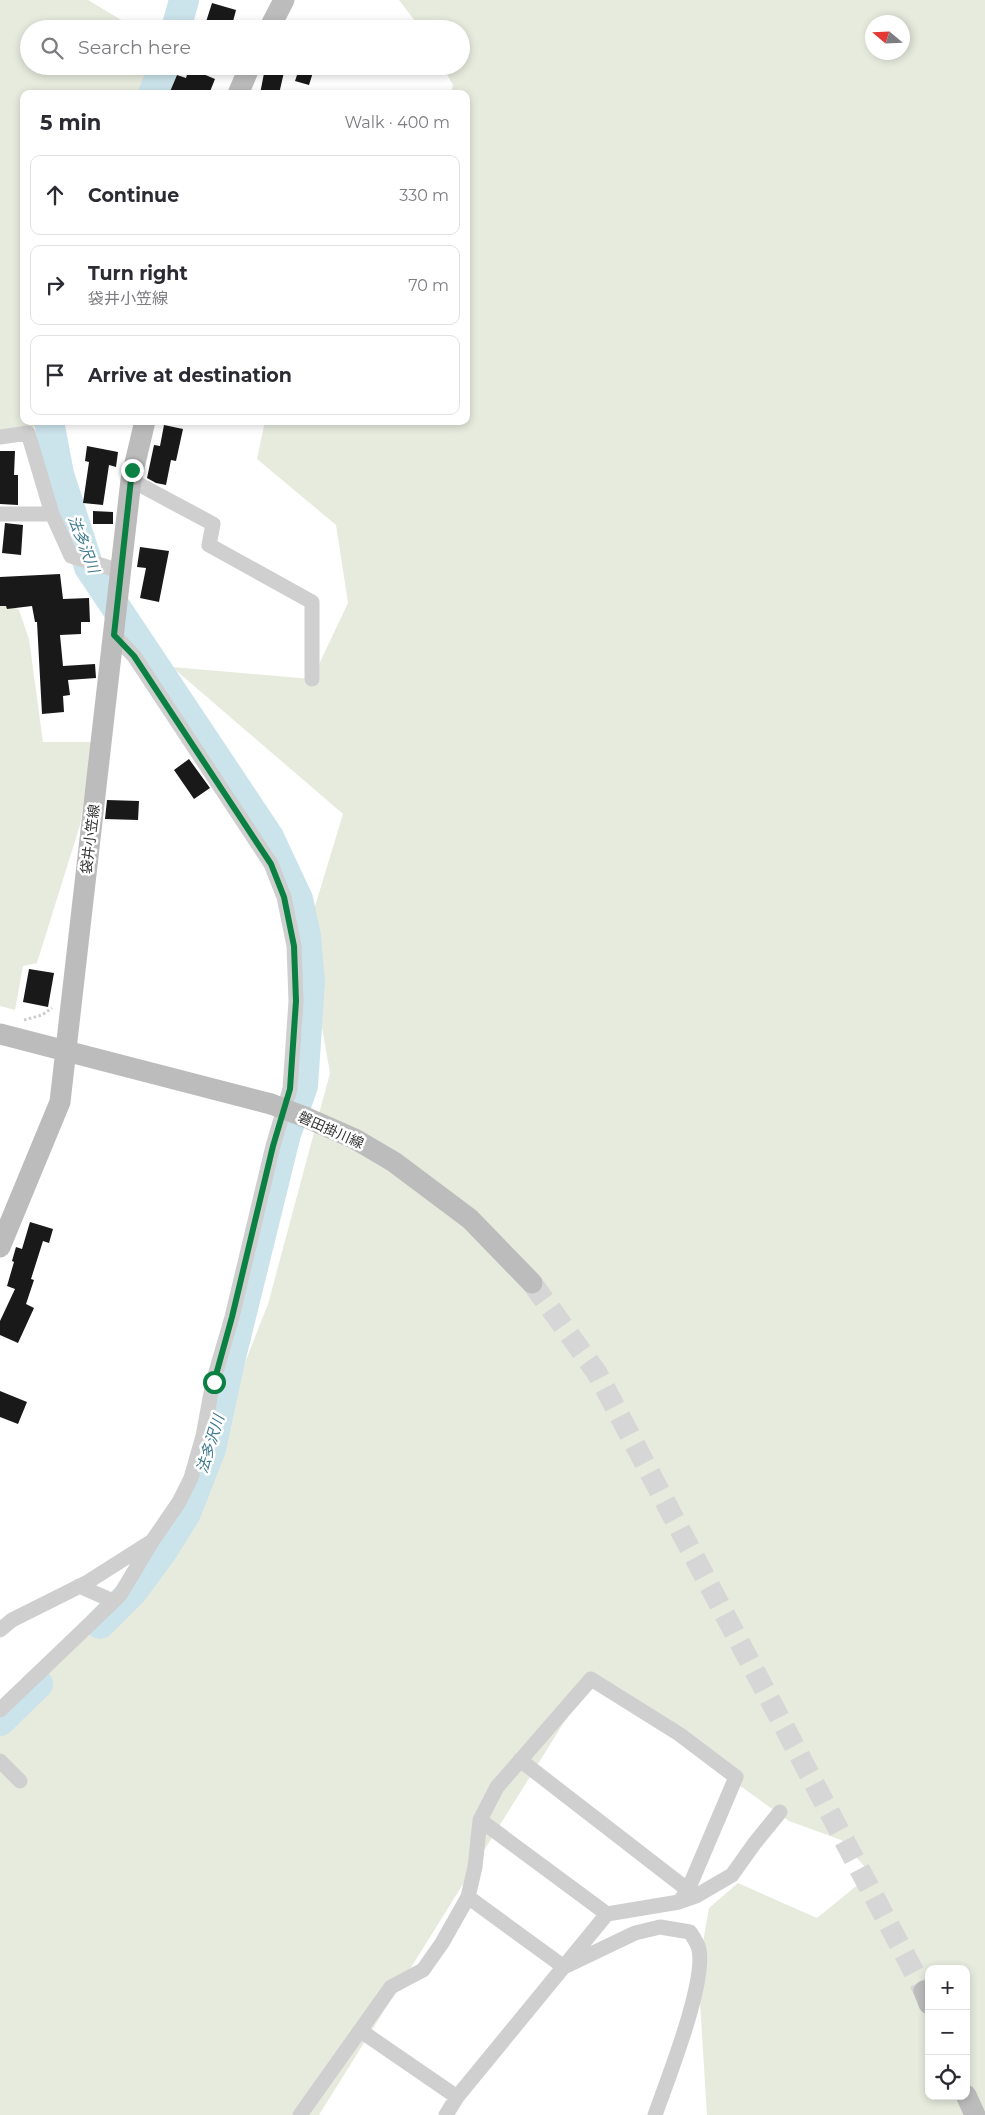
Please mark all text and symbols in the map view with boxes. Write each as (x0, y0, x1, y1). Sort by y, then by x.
north arrow (865, 15, 910, 60)
search box (20, 20, 470, 75)
icon: search (38, 34, 66, 62)
text: Search here (78, 36, 191, 59)
text: 5 min (40, 110, 101, 135)
text: Walk · 400 m (344, 113, 450, 132)
icon: ahead (41, 181, 69, 209)
text: Continue (88, 184, 179, 207)
text: 330 m (399, 186, 449, 205)
text: Turn right (88, 262, 188, 285)
icon: right (41, 271, 69, 299)
text: 70 m (408, 276, 449, 295)
text: 袋井小笠線 (88, 289, 168, 308)
icon: arrive (41, 361, 69, 389)
text: Arrive at destination (88, 364, 292, 387)
route end (121, 459, 144, 482)
water label: 法多沢川 (64, 513, 104, 577)
street label: 袋井小笠線 (77, 803, 103, 875)
street label: 磐田掛川線 (295, 1108, 367, 1152)
route start (203, 1371, 226, 1394)
water label: 法多沢川 (192, 1411, 228, 1475)
map controls (925, 1965, 970, 2100)
button: + (925, 1965, 970, 2010)
button: − (925, 2010, 970, 2055)
button: locate (925, 2055, 970, 2100)

